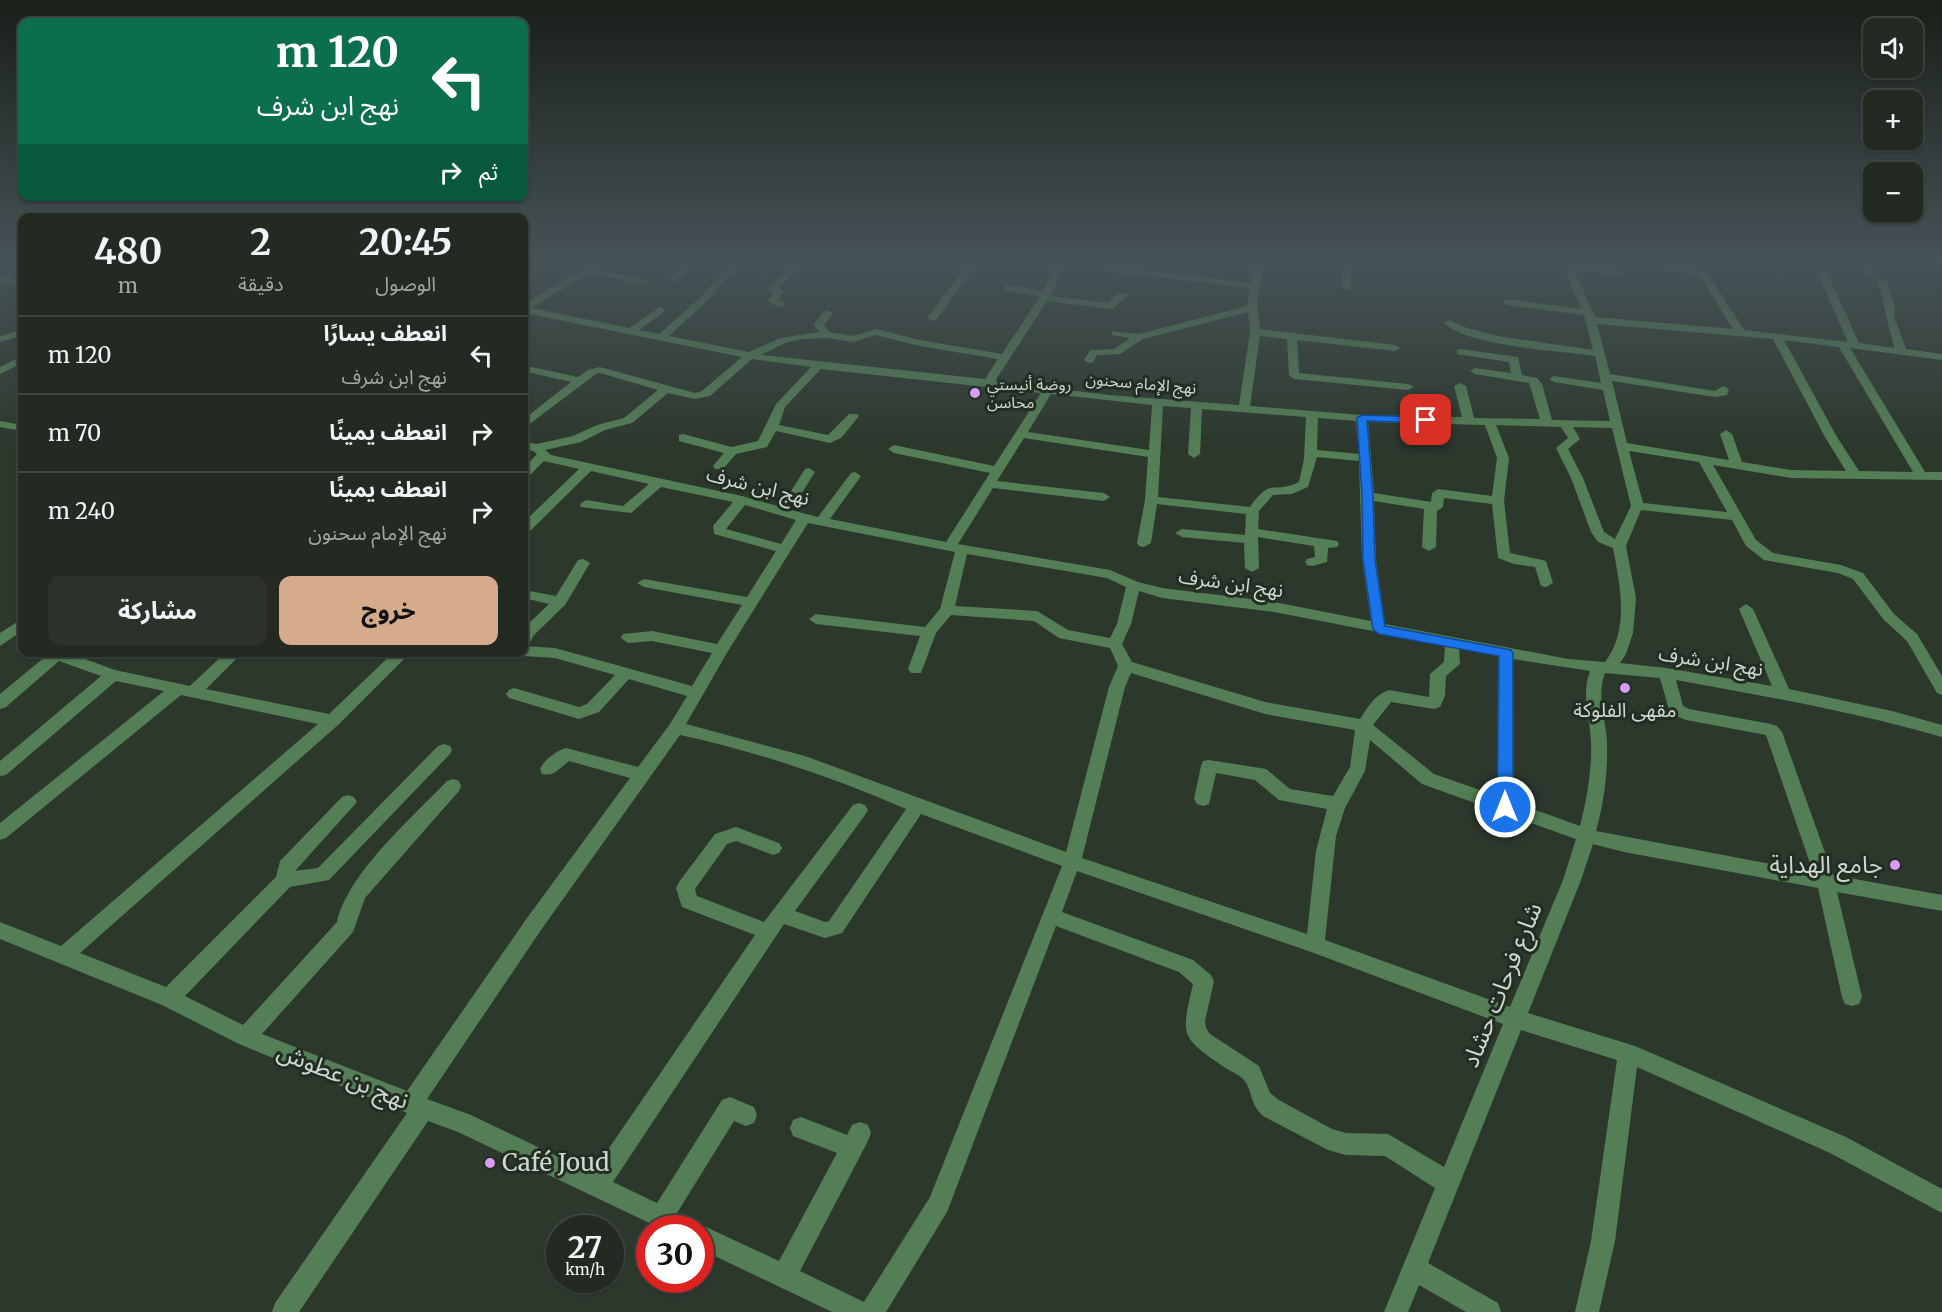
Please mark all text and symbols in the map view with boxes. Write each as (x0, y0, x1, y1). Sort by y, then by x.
map controls (1863, 18, 1923, 222)
button: sound (1863, 18, 1923, 78)
text: 120 m (276, 26, 399, 78)
icon: left (420, 42, 498, 120)
text: نهج ابن شرف (257, 88, 399, 122)
button: + (1863, 90, 1923, 150)
icon: right (434, 156, 467, 189)
text: ثم (479, 158, 498, 186)
button: − (1863, 162, 1923, 222)
text: 2 (250, 220, 271, 265)
text: 20:45 (359, 220, 452, 265)
text: 480 (94, 229, 162, 274)
text: دقيقة (238, 271, 283, 296)
text: الوصول (375, 271, 436, 296)
text: m (118, 273, 138, 298)
text: انعطف يسارًا (324, 319, 447, 347)
icon: left (465, 339, 498, 372)
text: 120 m (48, 341, 112, 369)
text: نهج ابن شرف (342, 364, 447, 389)
street label: نهج الإمام سحنون (1085, 368, 1197, 401)
place label: روضة أنيستي محاسن (987, 374, 1071, 412)
marker: روضة أنيستي محاسن (968, 386, 982, 400)
pin (1400, 394, 1451, 445)
icon: arrive (1409, 403, 1442, 436)
icon: right (465, 417, 498, 450)
text: انعطف يمينًا (329, 418, 447, 446)
text: 70 m (48, 419, 101, 447)
street label: نهج ابن شرف (703, 461, 812, 513)
text: انعطف يمينًا (329, 475, 447, 503)
icon: right (465, 495, 498, 528)
text: 240 m (48, 497, 115, 525)
text: نهج الإمام سحنون (308, 520, 447, 545)
street label: نهج ابن شرف (1177, 563, 1285, 605)
button: مشاركة (48, 576, 267, 645)
button: خروج (279, 576, 498, 645)
street label: نهج ابن شرف (1657, 640, 1765, 684)
marker: مقهى الفلوكة (1618, 681, 1632, 695)
place label: مقهى الفلوكة (1573, 697, 1677, 722)
position arrow (1473, 775, 1537, 839)
place label: جامع الهداية (1769, 849, 1883, 882)
marker: جامع الهداية (1888, 858, 1902, 872)
street label: شارع فرحات حشاد (1454, 898, 1551, 1073)
street label: نهج بن عطوش (272, 1035, 413, 1118)
place label: Café Joud (502, 1147, 609, 1178)
marker: Café Joud (483, 1156, 497, 1170)
speed limit sign: 30 (636, 1215, 714, 1293)
text: 27 (568, 1228, 602, 1266)
text: km/h (565, 1260, 605, 1279)

